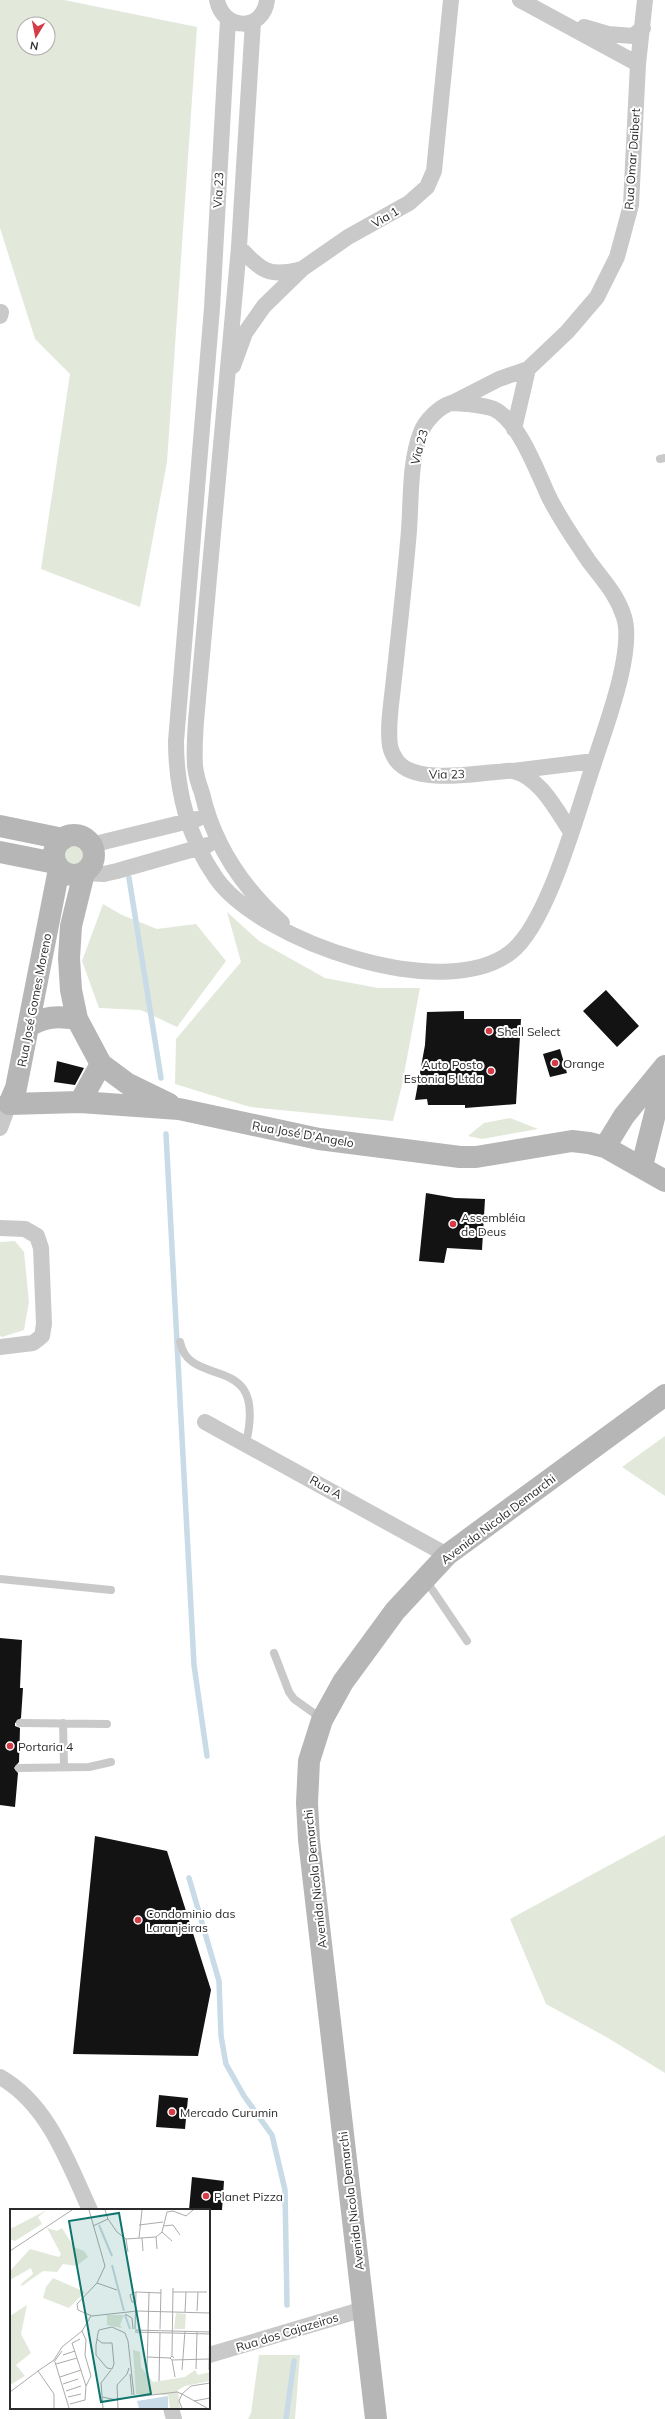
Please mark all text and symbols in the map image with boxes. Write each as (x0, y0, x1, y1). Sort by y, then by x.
north arrow (16, 16, 56, 56)
text: N (29, 38, 40, 53)
street label: Rua Omar Daibert (621, 108, 643, 210)
street label: Via 23 (210, 172, 226, 208)
street label: Via 1 (369, 203, 401, 231)
street label: Via 23 (407, 428, 431, 466)
street label: Via 23 (429, 766, 465, 782)
street label: Rua José Gomes Moreno (14, 932, 54, 1068)
place label: Shell Select (497, 1024, 560, 1039)
marker: Shell Select (484, 1026, 494, 1036)
place label: Orange (563, 1056, 605, 1071)
place label: Auto Posto Estonia 5 Ltda (404, 1057, 483, 1086)
marker: Orange (550, 1058, 560, 1068)
marker: Auto Posto Estonia 5 Ltda (486, 1066, 496, 1076)
street label: Rua José D'Angelo (251, 1118, 355, 1150)
place label: Assembléia de Deus (461, 1210, 525, 1239)
marker: Assembléia de Deus (448, 1219, 458, 1229)
street label: Avenida Nicola Demarchi (438, 1471, 558, 1567)
street label: Rua A (307, 1472, 345, 1502)
place label: Portaria 4 (18, 1739, 73, 1754)
marker: Portaria 4 (5, 1741, 15, 1751)
street label: Avenida Nicola Demarchi (300, 1809, 330, 1949)
place label: Condominio das Laranjeiras (146, 1906, 235, 1935)
marker: Condominio das Laranjeiras (133, 1915, 143, 1925)
place label: Mercado Curumin (180, 2105, 278, 2120)
marker: Mercado Curumin (167, 2107, 177, 2117)
street label: Avenida Nicola Demarchi (335, 2131, 367, 2271)
place label: Planet Pizza (214, 2189, 283, 2204)
marker: Planet Pizza (201, 2191, 211, 2201)
inset map (10, 2209, 210, 2409)
street label: Rua dos Cajazeiros (234, 2309, 340, 2355)

